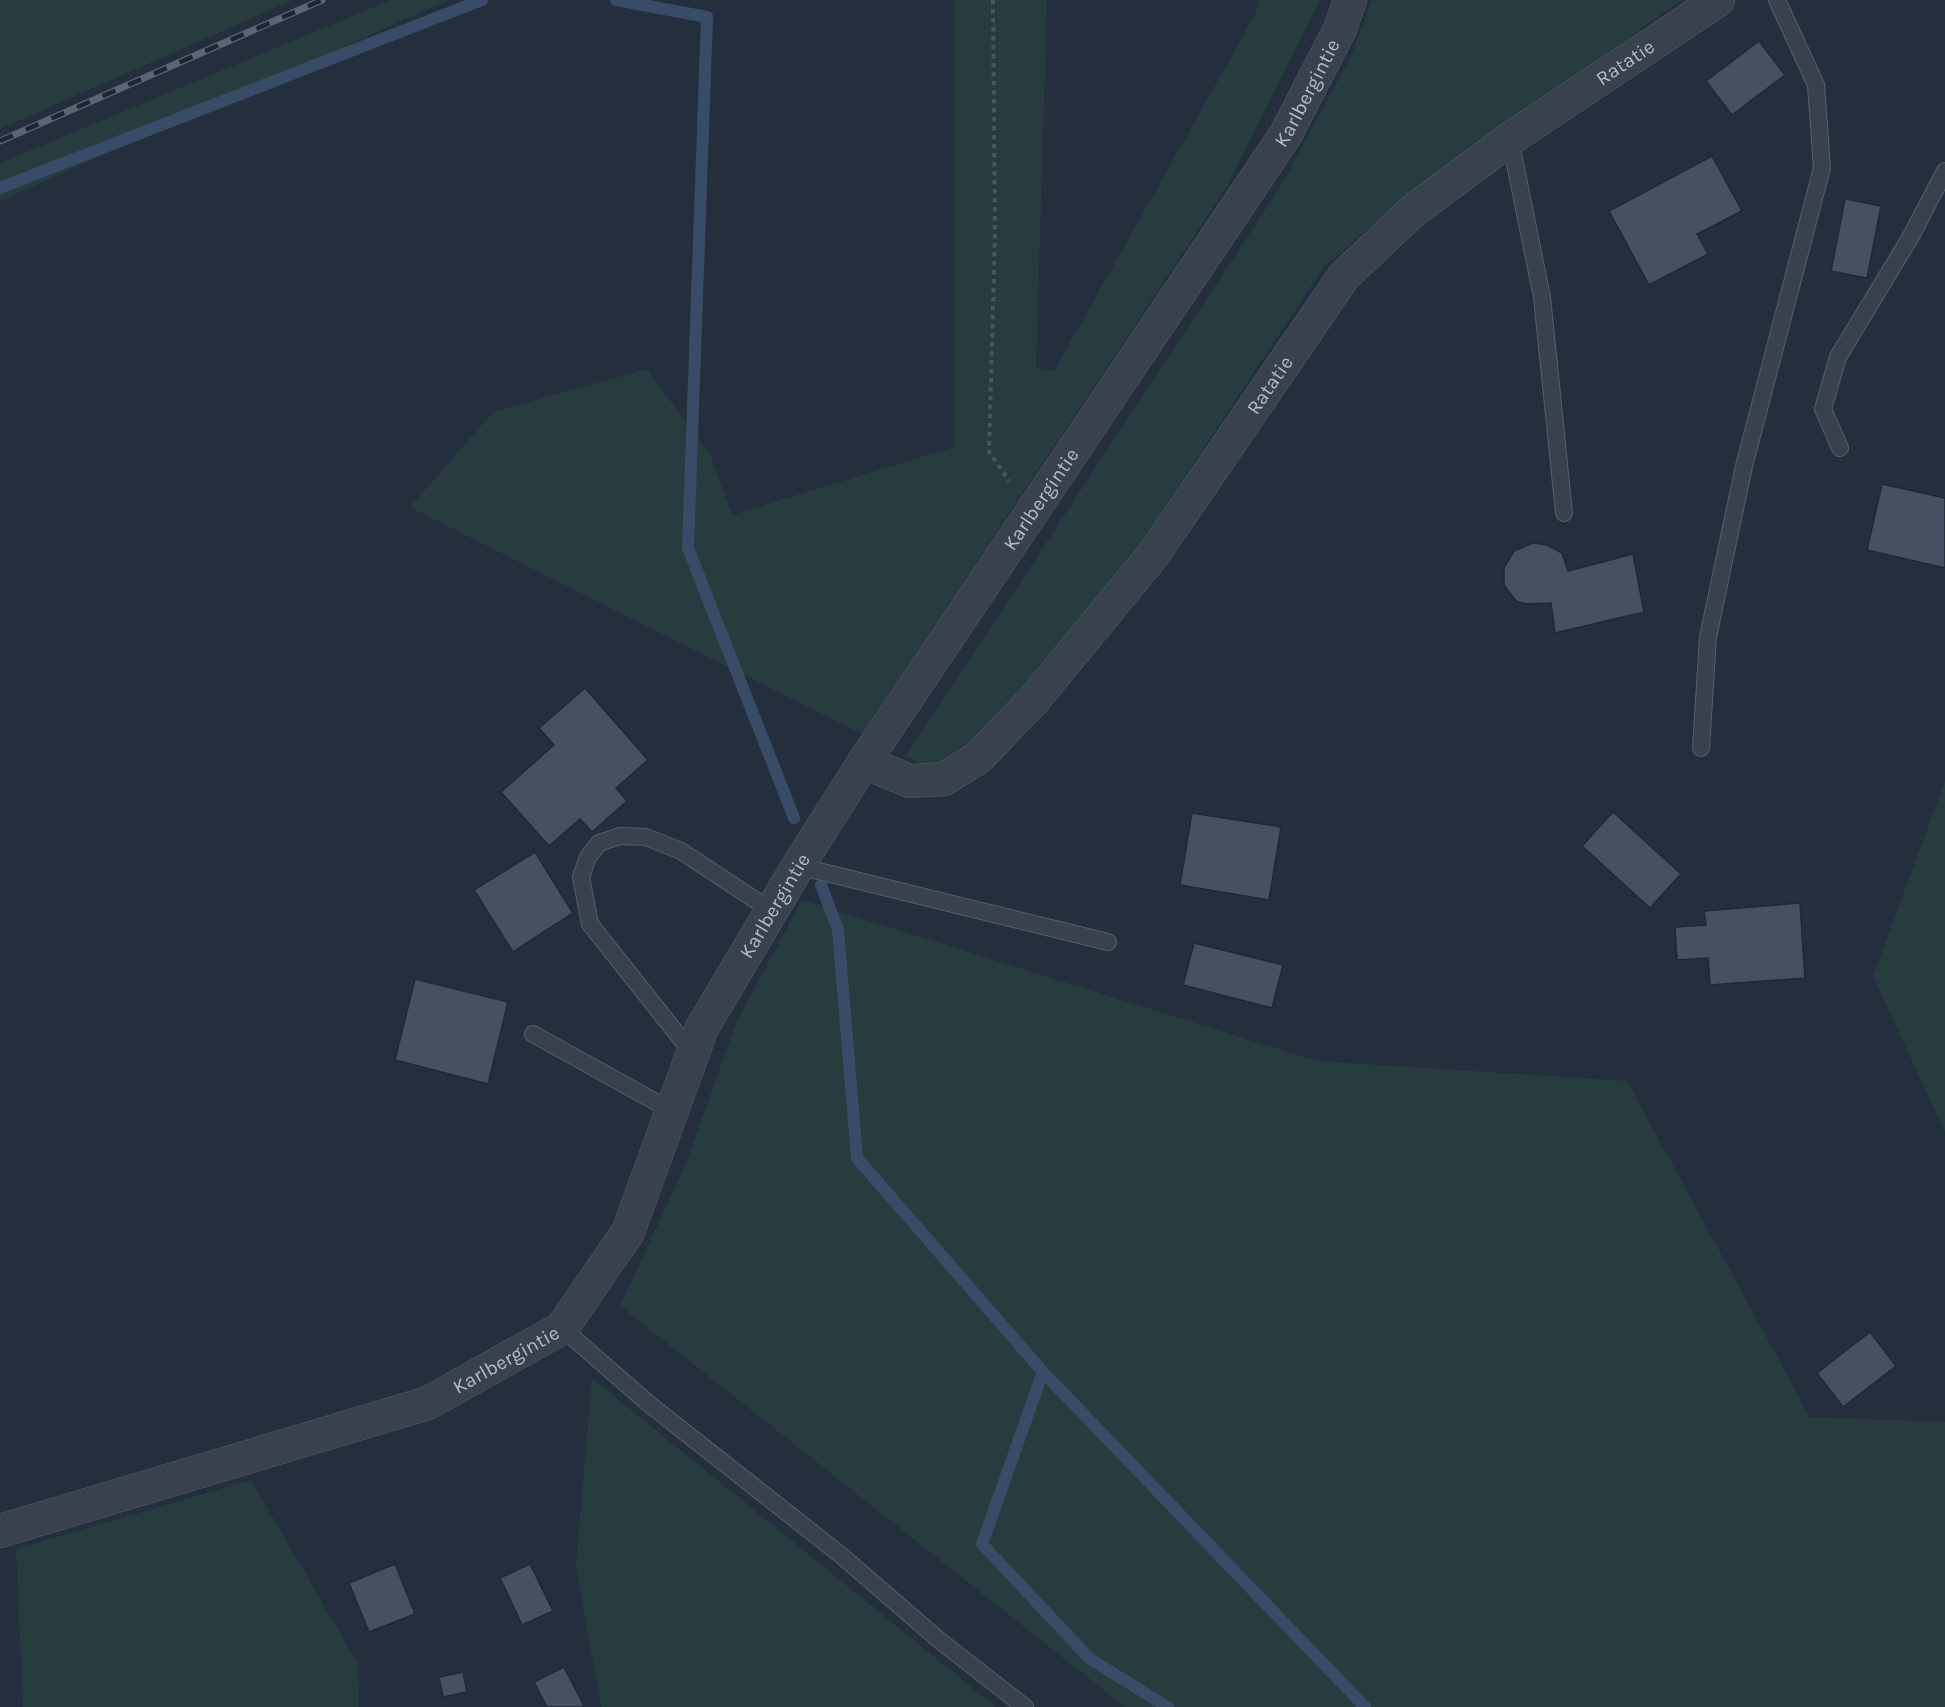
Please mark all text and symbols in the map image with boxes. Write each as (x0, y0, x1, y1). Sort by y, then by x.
street label: Ratatie (1591, 34, 1659, 90)
street label: Karlbergintie (1269, 35, 1344, 151)
street label: Ratatie (1241, 351, 1297, 419)
street label: Karlbergintie (998, 444, 1083, 555)
street label: Karlbergintie (734, 849, 815, 962)
street label: Karlbergintie (449, 1320, 563, 1398)

